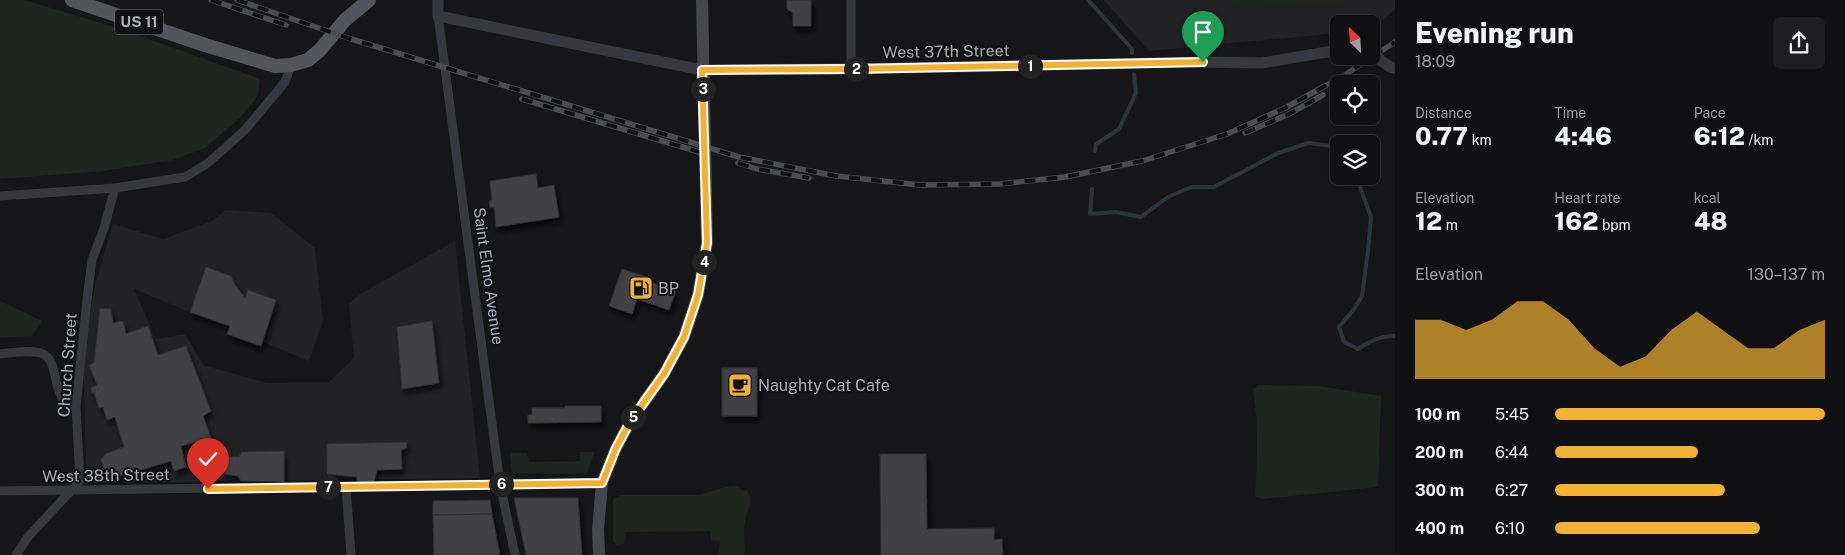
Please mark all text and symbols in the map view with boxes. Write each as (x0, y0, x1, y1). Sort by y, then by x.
road number: US 11 (115, 10, 163, 34)
pin (1182, 11, 1224, 62)
north arrow (1330, 15, 1380, 65)
map controls (1330, 15, 1380, 185)
text: Evening run (1415, 16, 1574, 49)
button: share (1773, 17, 1825, 69)
icon: arrive (1189, 18, 1217, 46)
street label: West 37th Street (882, 41, 1010, 62)
text: 18:09 (1415, 52, 1455, 71)
pin: 1 (1018, 54, 1042, 78)
pin: 2 (844, 56, 868, 82)
text: 1 (1028, 58, 1034, 74)
text: 2 (852, 61, 861, 77)
button: locate (1330, 75, 1380, 125)
pin: 3 (690, 76, 716, 102)
text: 3 (699, 81, 708, 97)
text: Distance (1415, 105, 1472, 121)
text: Time (1554, 105, 1586, 121)
text: Pace (1694, 105, 1726, 121)
text: 0.77 (1415, 121, 1468, 151)
text: 4:46 (1554, 121, 1612, 151)
text: 6:12 (1694, 121, 1745, 151)
text: km (1468, 132, 1492, 148)
text: /km (1745, 132, 1773, 148)
button: layers (1330, 135, 1380, 185)
text: Elevation (1415, 190, 1474, 206)
text: Heart rate (1554, 190, 1621, 206)
text: kcal (1694, 190, 1721, 206)
street label: Saint Elmo Avenue (469, 206, 508, 346)
text: 12 (1415, 206, 1442, 236)
text: 162 (1554, 206, 1599, 236)
text: 48 (1694, 206, 1727, 236)
text: m (1442, 217, 1458, 233)
text: bpm (1599, 217, 1631, 233)
pin: 4 (692, 250, 716, 274)
text: 4 (700, 254, 709, 270)
text: Elevation (1415, 265, 1483, 284)
text: 130–137 m (1747, 265, 1825, 284)
fuel station icon: BP (628, 275, 654, 301)
place label: BP (658, 279, 679, 298)
street label: Church Street (54, 312, 81, 418)
cafe icon: Naughty Cat Cafe (727, 372, 753, 398)
place label: Naughty Cat Cafe (758, 376, 890, 395)
pin: 5 (620, 404, 646, 430)
text: 100 m (1415, 405, 1460, 424)
text: 5:45 (1495, 405, 1529, 424)
text: 5 (629, 409, 638, 425)
pin (187, 438, 229, 489)
text: 200 m (1415, 443, 1464, 462)
text: 6:44 (1495, 443, 1529, 462)
icon: check (194, 445, 222, 473)
street label: West 38th Street (42, 465, 170, 486)
pin: 6 (488, 472, 514, 496)
pin: 7 (316, 474, 340, 500)
text: 6 (497, 476, 506, 492)
text: 7 (324, 479, 333, 495)
text: 300 m (1415, 481, 1464, 500)
text: 6:27 (1495, 481, 1528, 500)
text: 400 m (1415, 519, 1464, 538)
text: 6:10 (1495, 519, 1525, 538)

